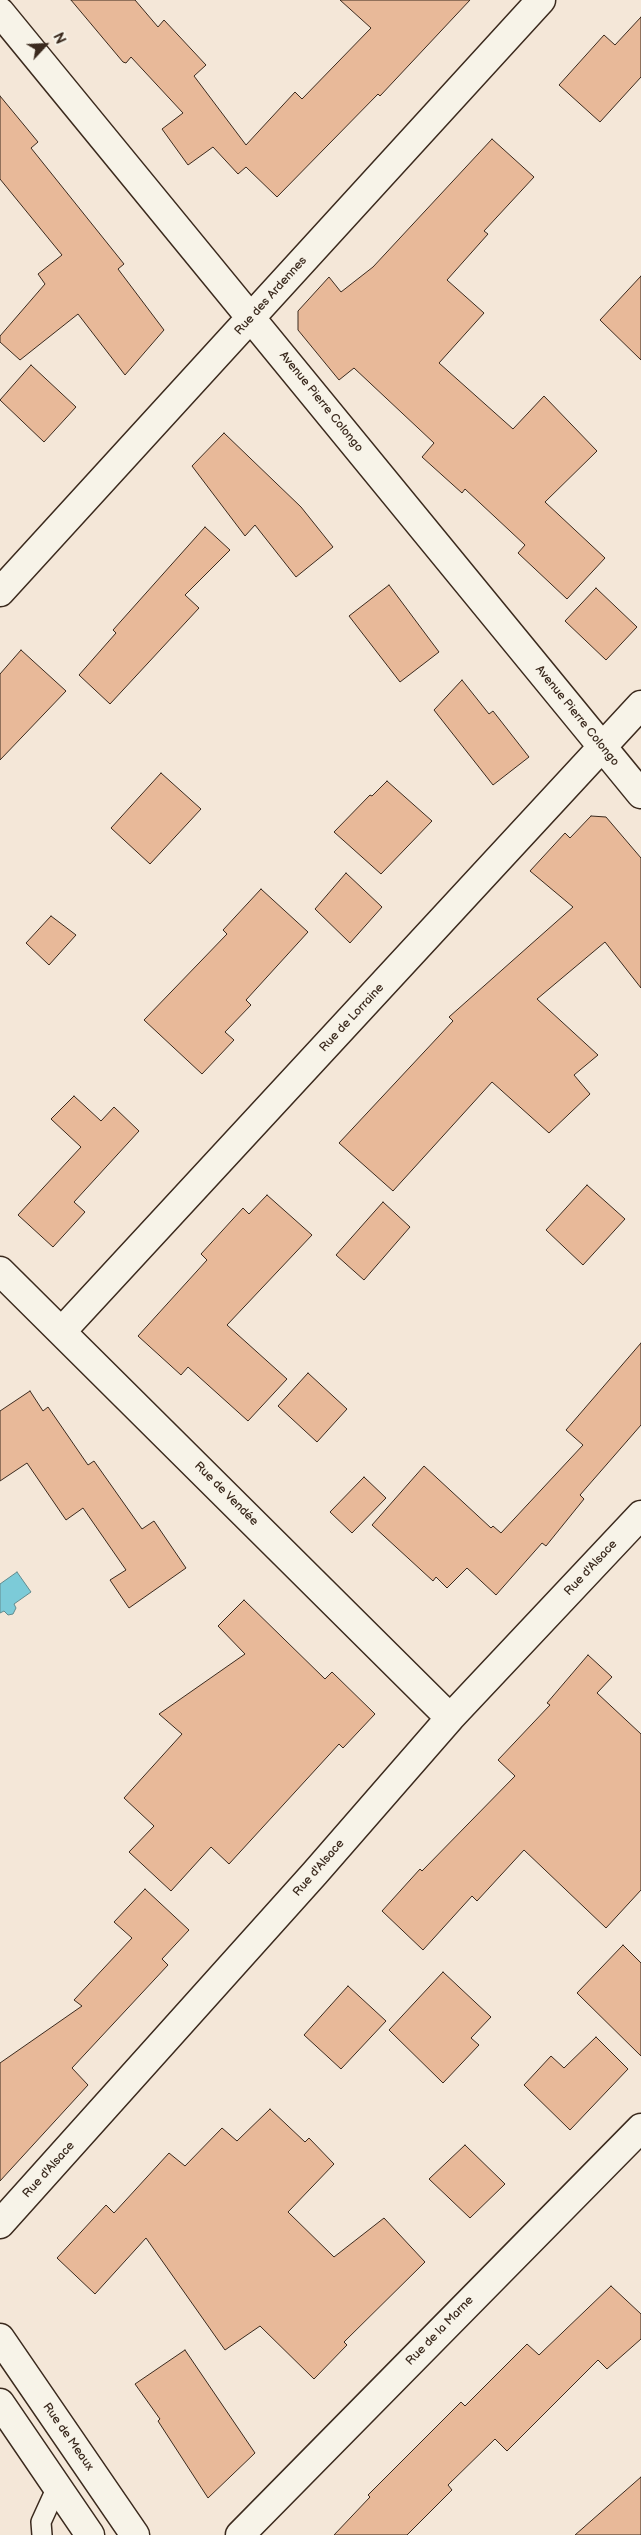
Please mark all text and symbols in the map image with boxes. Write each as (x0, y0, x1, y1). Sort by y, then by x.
north arrow (20, 20, 70, 70)
text: N (49, 30, 69, 47)
street label: Rue des Ardennes (232, 254, 310, 338)
street label: Avenue Pierre Colongo (276, 349, 366, 455)
street label: Avenue Pierre Colongo (532, 663, 622, 769)
street label: Rue de Lorraine (317, 981, 387, 1055)
street label: Rue de Vendée (191, 1459, 261, 1529)
street label: Rue d'Alsace (562, 1537, 620, 1599)
street label: Rue d'Alsace (290, 1837, 348, 1899)
street label: Rue d'Alsace (20, 2139, 78, 2201)
street label: Rue de la Marne (403, 2293, 477, 2369)
street label: Rue de Meaux (39, 2400, 97, 2474)

